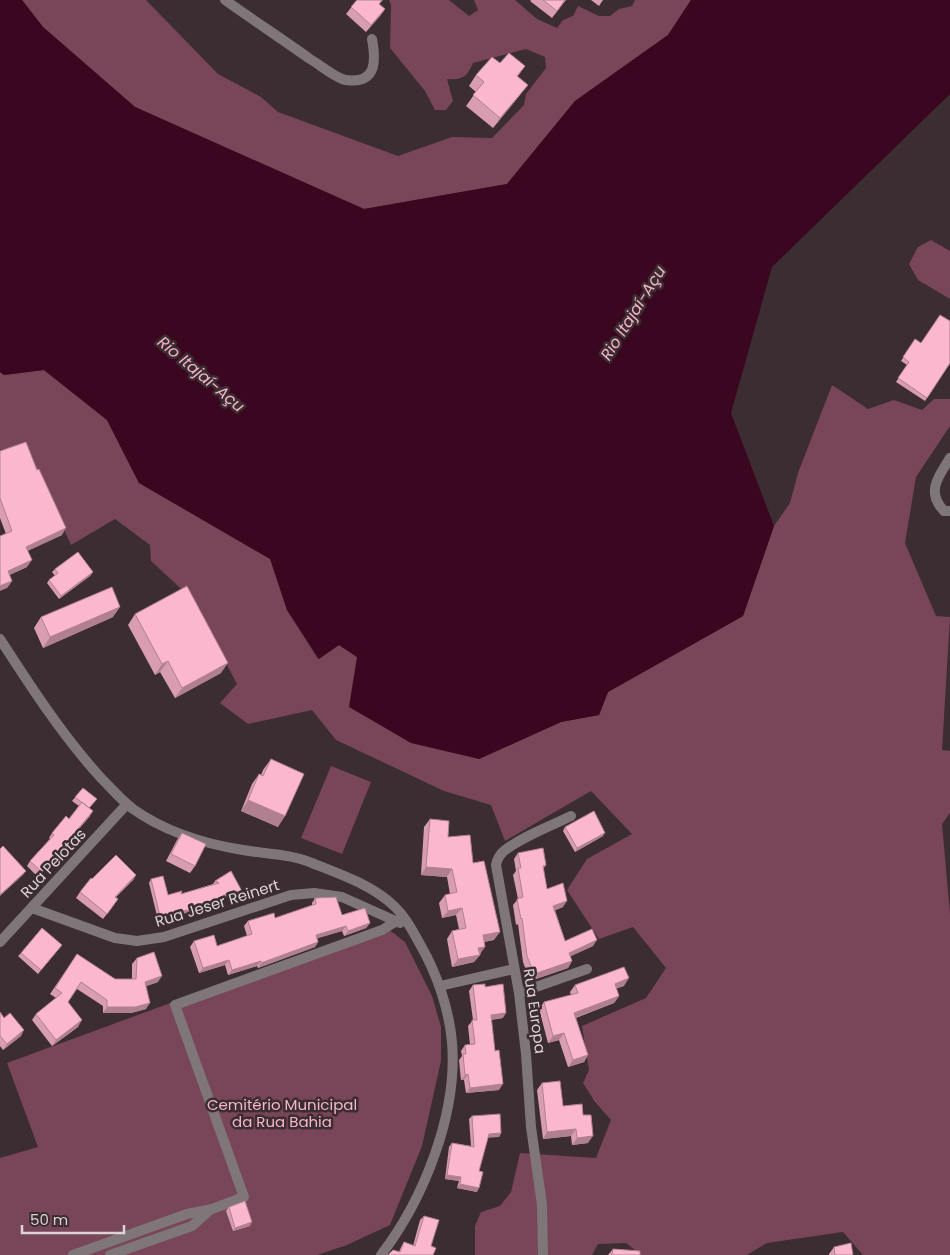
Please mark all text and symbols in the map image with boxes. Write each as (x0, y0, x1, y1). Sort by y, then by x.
water label: Rio Itajaí-Açu (595, 261, 671, 365)
water label: Rio Itajaí-Açu (152, 331, 250, 417)
street label: Rua Pelotas (15, 824, 91, 902)
street label: Rua Jeser Reinert (152, 874, 282, 932)
street label: Rua Europa (519, 967, 551, 1055)
park label: Cemitério Municipal da Rua Bahia (207, 1094, 357, 1132)
scale bar (22, 1202, 125, 1234)
text: 50 m (30, 1209, 68, 1230)

